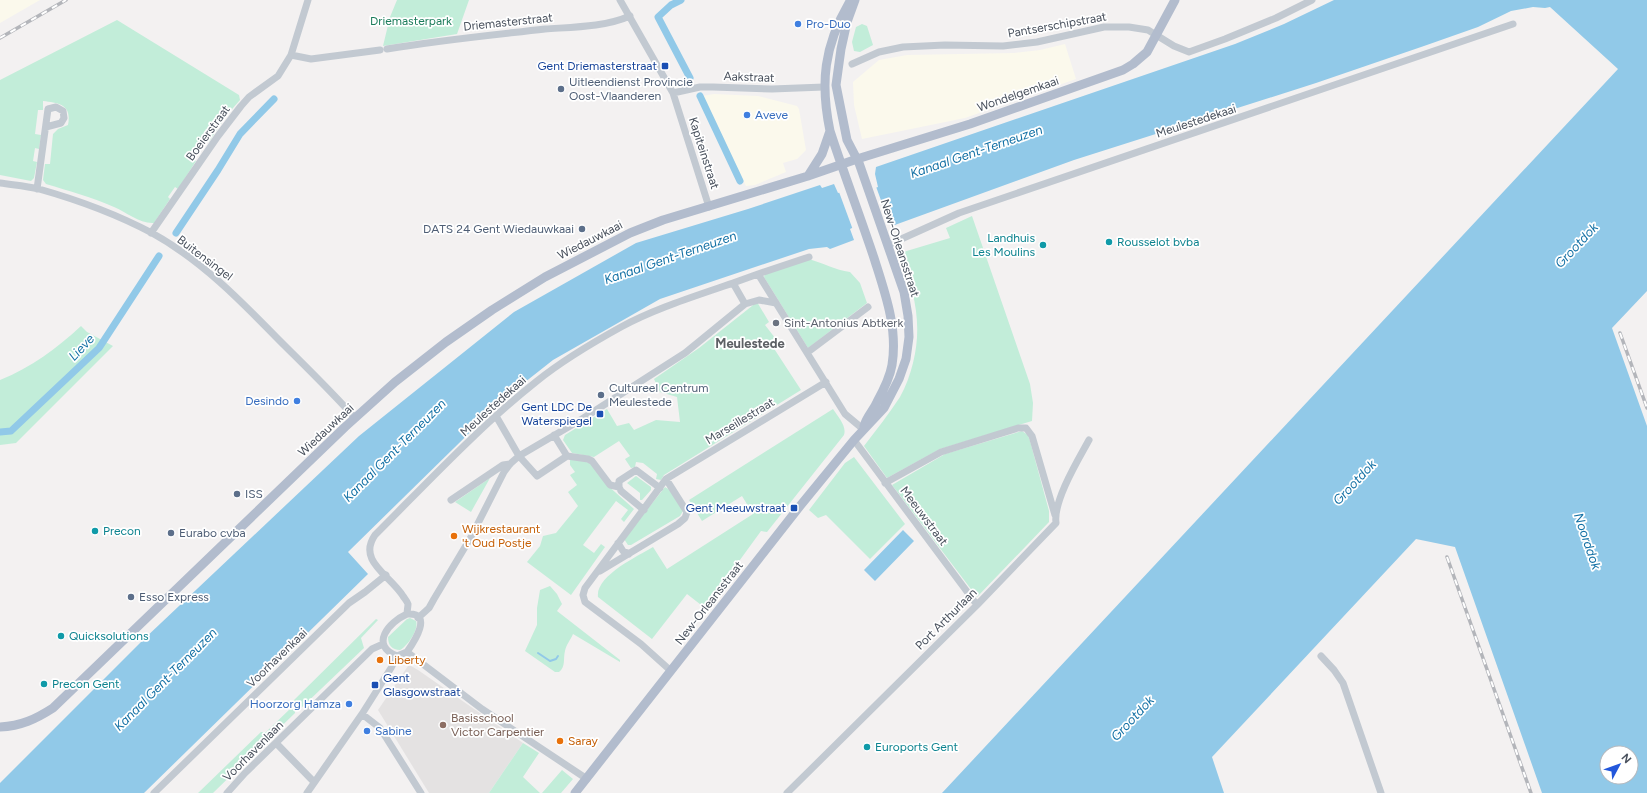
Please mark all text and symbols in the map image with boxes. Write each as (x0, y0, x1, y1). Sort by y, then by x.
street label: Pantserschipstraat (1007, 9, 1108, 41)
street label: Driemasterstraat (463, 10, 554, 34)
park label: Driemasterpark (370, 14, 452, 28)
place label: Pro-Duo (806, 17, 851, 31)
marker: Pro-Duo (793, 19, 803, 29)
place label: Gent Driemasterstraat (537, 59, 657, 73)
marker: Gent Driemasterstraat (660, 61, 670, 71)
street label: Aakstraat (723, 69, 775, 85)
street label: Wondelgemkaai (975, 73, 1061, 115)
place label: Uitleendienst Provincie Oost-Vlaanderen (569, 75, 693, 103)
marker: Uitleendienst Provincie Oost-Vlaanderen (556, 84, 566, 94)
street label: Meulestedekaai (1154, 101, 1238, 141)
street label: Boeierstraat (183, 102, 233, 163)
place label: Aveve (755, 108, 789, 122)
marker: Aveve (742, 110, 752, 120)
street label: Kapiteinstraat (686, 115, 722, 191)
water label: Kanaal Gent-Terneuzen (908, 122, 1044, 181)
street label: New-Orleansstraat (878, 197, 923, 299)
street label: Wiedauwkaai (555, 218, 625, 262)
water label: Grootdok (1552, 219, 1601, 271)
place label: DATS 24 Gent Wiedauwkaai (423, 222, 574, 236)
marker: DATS 24 Gent Wiedauwkaai (577, 224, 587, 234)
water label: Kanaal Gent-Terneuzen (602, 228, 738, 287)
place label: Landhuis Les Moulins (972, 231, 1035, 259)
street label: Buitensingel (174, 233, 236, 283)
place label: Rousselot bvba (1117, 235, 1199, 249)
marker: Rousselot bvba (1104, 237, 1114, 247)
marker: Landhuis Les Moulins (1038, 240, 1048, 250)
place label: Sint-Antonius Abtkerk (784, 316, 903, 330)
marker: Sint-Antonius Abtkerk (771, 318, 781, 328)
water label: Lieve (65, 331, 97, 364)
district label: Meulestede (715, 336, 785, 351)
street label: Meulestedekaai (457, 373, 529, 439)
place label: Cultureel Centrum Meulestede (609, 381, 708, 409)
marker: Cultureel Centrum Meulestede (596, 390, 606, 400)
place label: Desindo (245, 394, 289, 408)
street label: Marseillestraat (703, 395, 777, 447)
marker: Desindo (292, 396, 302, 406)
water label: Kanaal Gent-Terneuzen (340, 396, 449, 505)
place label: Gent LDC De Waterspiegel (521, 400, 592, 428)
street label: Wiedauwkaai (295, 401, 357, 459)
marker: Gent LDC De Waterspiegel (595, 409, 605, 419)
water label: Grootdok (1330, 456, 1379, 508)
street label: Meeuwstraat (897, 484, 951, 549)
place label: ISS (245, 487, 263, 501)
marker: ISS (232, 489, 242, 499)
place label: Gent Meeuwstraat (686, 501, 786, 515)
marker: Gent Meeuwstraat (789, 503, 799, 513)
water label: Noorddok (1571, 511, 1604, 572)
place label: Wijkrestaurant 't Oud Postje (462, 522, 541, 550)
place label: Precon (103, 524, 141, 538)
marker: Precon (90, 526, 100, 536)
place label: Eurabo cvba (179, 526, 246, 540)
marker: Eurabo cvba (166, 528, 176, 538)
marker: Wijkrestaurant 't Oud Postje (449, 531, 459, 541)
street label: New-Orleansstraat (672, 558, 746, 648)
street label: Port Arthurlaan (912, 585, 980, 653)
place label: Esso Express (139, 590, 209, 604)
marker: Esso Express (126, 592, 136, 602)
water label: Kanaal Gent-Terneuzen (111, 625, 220, 734)
street label: Voorhavenkaai (244, 626, 310, 690)
place label: Quicksolutions (69, 629, 149, 643)
marker: Quicksolutions (56, 631, 66, 641)
place label: Liberty (388, 653, 426, 667)
marker: Liberty (375, 655, 385, 665)
place label: Gent Glasgowstraat (383, 671, 461, 699)
place label: Precon Gent (52, 677, 120, 691)
marker: Precon Gent (39, 679, 49, 689)
marker: Gent Glasgowstraat (370, 680, 380, 690)
water label: Grootdok (1108, 692, 1157, 744)
place label: Hoorzorg Hamza (250, 697, 341, 711)
marker: Hoorzorg Hamza (344, 699, 354, 709)
place label: Basisschool Victor Carpentier (451, 711, 544, 739)
street label: Voorhavenlaan (220, 718, 286, 784)
marker: Basisschool Victor Carpentier (438, 720, 448, 730)
place label: Sabine (375, 724, 412, 738)
marker: Sabine (362, 726, 372, 736)
place label: Saray (568, 734, 599, 748)
marker: Saray (555, 736, 565, 746)
place label: Euroports Gent (875, 740, 958, 754)
marker: Euroports Gent (862, 742, 872, 752)
north arrow (1599, 745, 1639, 785)
text: N (1618, 751, 1634, 766)

